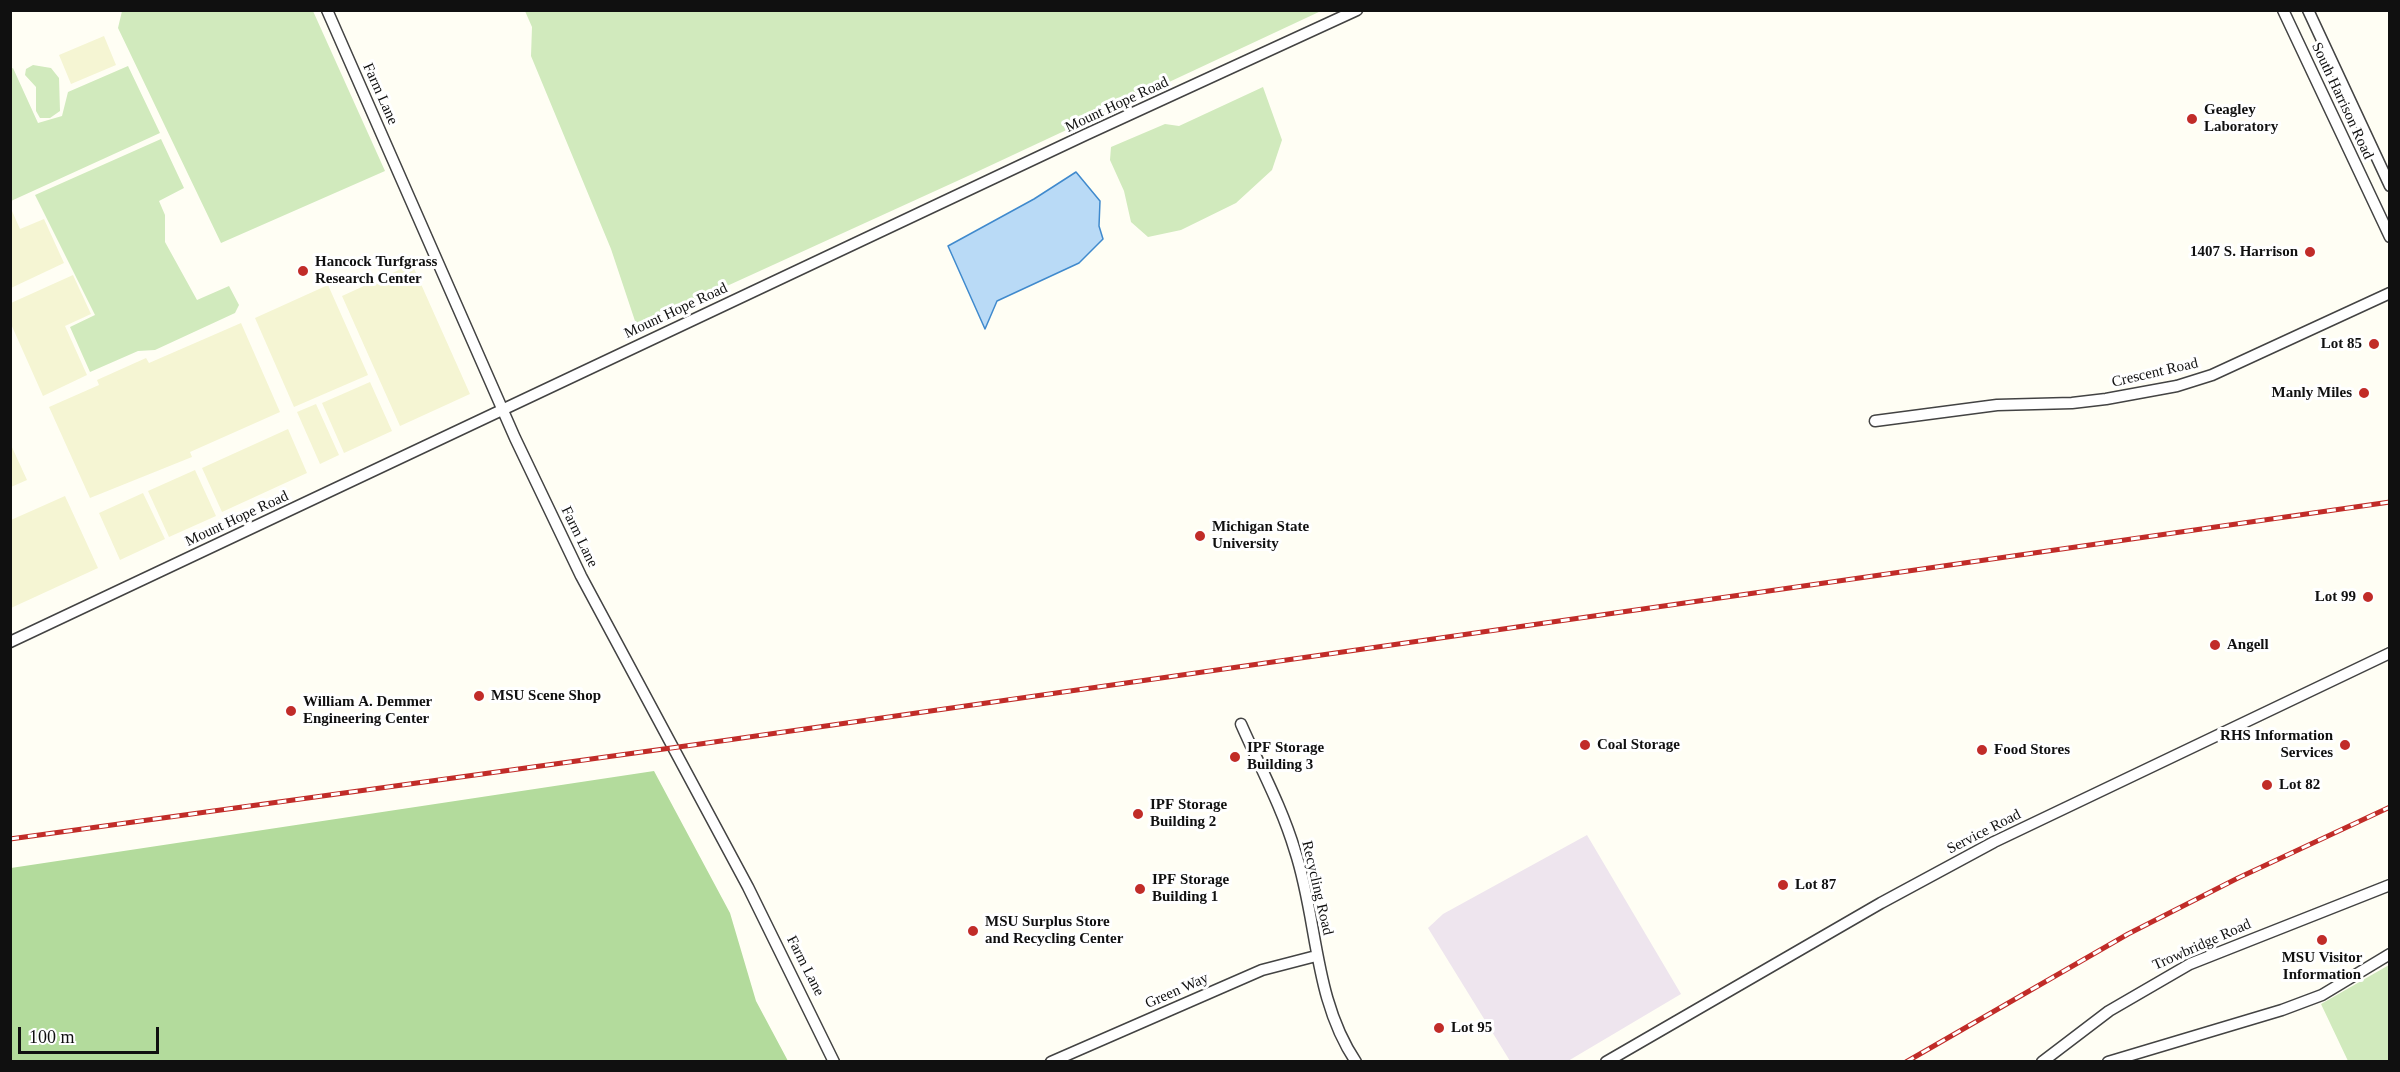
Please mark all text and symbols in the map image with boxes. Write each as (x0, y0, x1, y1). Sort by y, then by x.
street label: South Harrison Road (2307, 40, 2377, 162)
street label: Farm Lane (358, 60, 402, 128)
street label: Mount Hope Road (1063, 73, 1171, 137)
place label: Geagley Laboratory (2204, 101, 2278, 136)
marker: Geagley Laboratory (2185, 112, 2199, 126)
place label: 1407 S. Harrison (2190, 243, 2298, 261)
marker: 1407 S. Harrison (2303, 245, 2317, 259)
place label: Hancock Turfgrass Research Center (315, 253, 437, 288)
marker: Hancock Turfgrass Research Center (296, 264, 310, 278)
street label: Mount Hope Road (622, 279, 730, 343)
place label: Lot 85 (2321, 335, 2362, 353)
marker: Lot 85 (2367, 337, 2381, 351)
street label: Crescent Road (2110, 354, 2200, 392)
place label: Manly Miles (2272, 384, 2352, 402)
marker: Manly Miles (2357, 386, 2371, 400)
street label: Mount Hope Road (183, 487, 291, 551)
street label: Farm Lane (557, 504, 601, 570)
place label: Michigan State University (1212, 518, 1309, 553)
marker: Michigan State University (1193, 529, 1207, 543)
place label: Lot 99 (2315, 588, 2356, 606)
marker: Lot 99 (2361, 590, 2375, 604)
place label: Angell (2227, 636, 2269, 654)
marker: Angell (2208, 638, 2222, 652)
place label: MSU Scene Shop (491, 687, 601, 705)
marker: MSU Scene Shop (472, 689, 486, 703)
place label: William A. Demmer Engineering Center (303, 693, 432, 728)
marker: William A. Demmer Engineering Center (284, 704, 298, 718)
place label: RHS Information Services (2220, 727, 2333, 762)
place label: Coal Storage (1597, 736, 1680, 754)
marker: Coal Storage (1578, 738, 1592, 752)
marker: RHS Information Services (2338, 738, 2352, 752)
place label: IPF Storage Building 3 (1247, 739, 1324, 774)
place label: Food Stores (1994, 741, 2070, 759)
marker: Food Stores (1975, 743, 1989, 757)
marker: IPF Storage Building 3 (1228, 750, 1242, 764)
place label: Lot 82 (2279, 776, 2320, 794)
marker: Lot 82 (2260, 778, 2274, 792)
place label: IPF Storage Building 2 (1150, 796, 1227, 831)
street label: Service Road (1944, 806, 2024, 858)
marker: IPF Storage Building 2 (1131, 807, 1145, 821)
street label: Recycling Road (1297, 839, 1337, 937)
place label: IPF Storage Building 1 (1152, 871, 1229, 906)
place label: Lot 87 (1795, 876, 1836, 894)
marker: Lot 87 (1776, 878, 1790, 892)
marker: IPF Storage Building 1 (1133, 882, 1147, 896)
place label: MSU Surplus Store and Recycling Center (985, 913, 1123, 948)
street label: Trowbridge Road (2150, 915, 2254, 975)
marker: MSU Surplus Store and Recycling Center (966, 924, 980, 938)
street label: Farm Lane (782, 933, 828, 999)
marker: MSU Visitor Information (2315, 933, 2329, 947)
place label: MSU Visitor Information (2282, 949, 2362, 984)
street label: Green Way (1143, 969, 1211, 1013)
scale bar (21, 1015, 162, 1053)
place label: Lot 95 (1451, 1019, 1492, 1037)
marker: Lot 95 (1432, 1021, 1446, 1035)
text: 100 m (29, 1027, 75, 1047)

